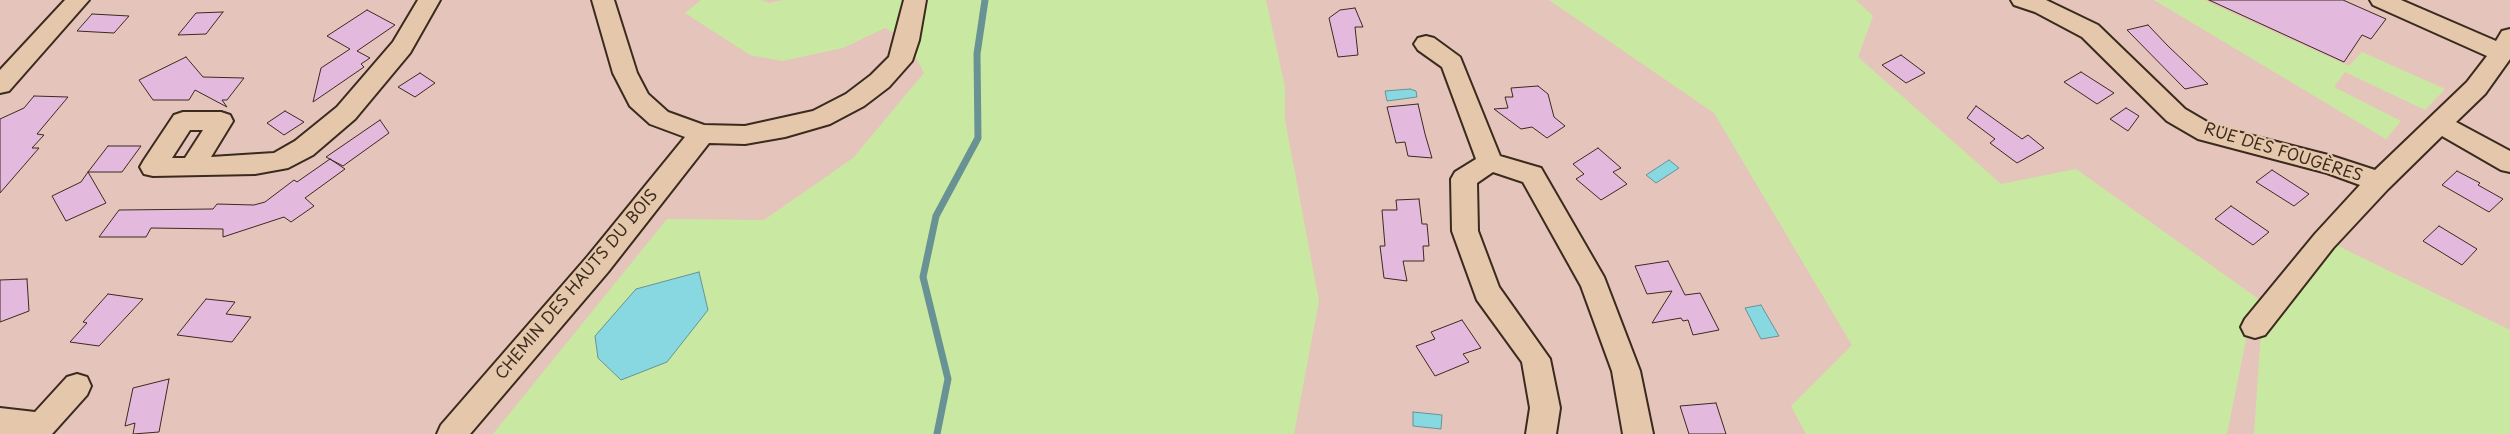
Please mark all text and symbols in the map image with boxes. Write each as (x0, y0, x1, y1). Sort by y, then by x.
street label: RUE DES FOUGÈRES (2201, 120, 2365, 186)
street label: CHEMIN DES HAUTS DU BOIS (492, 186, 662, 384)

